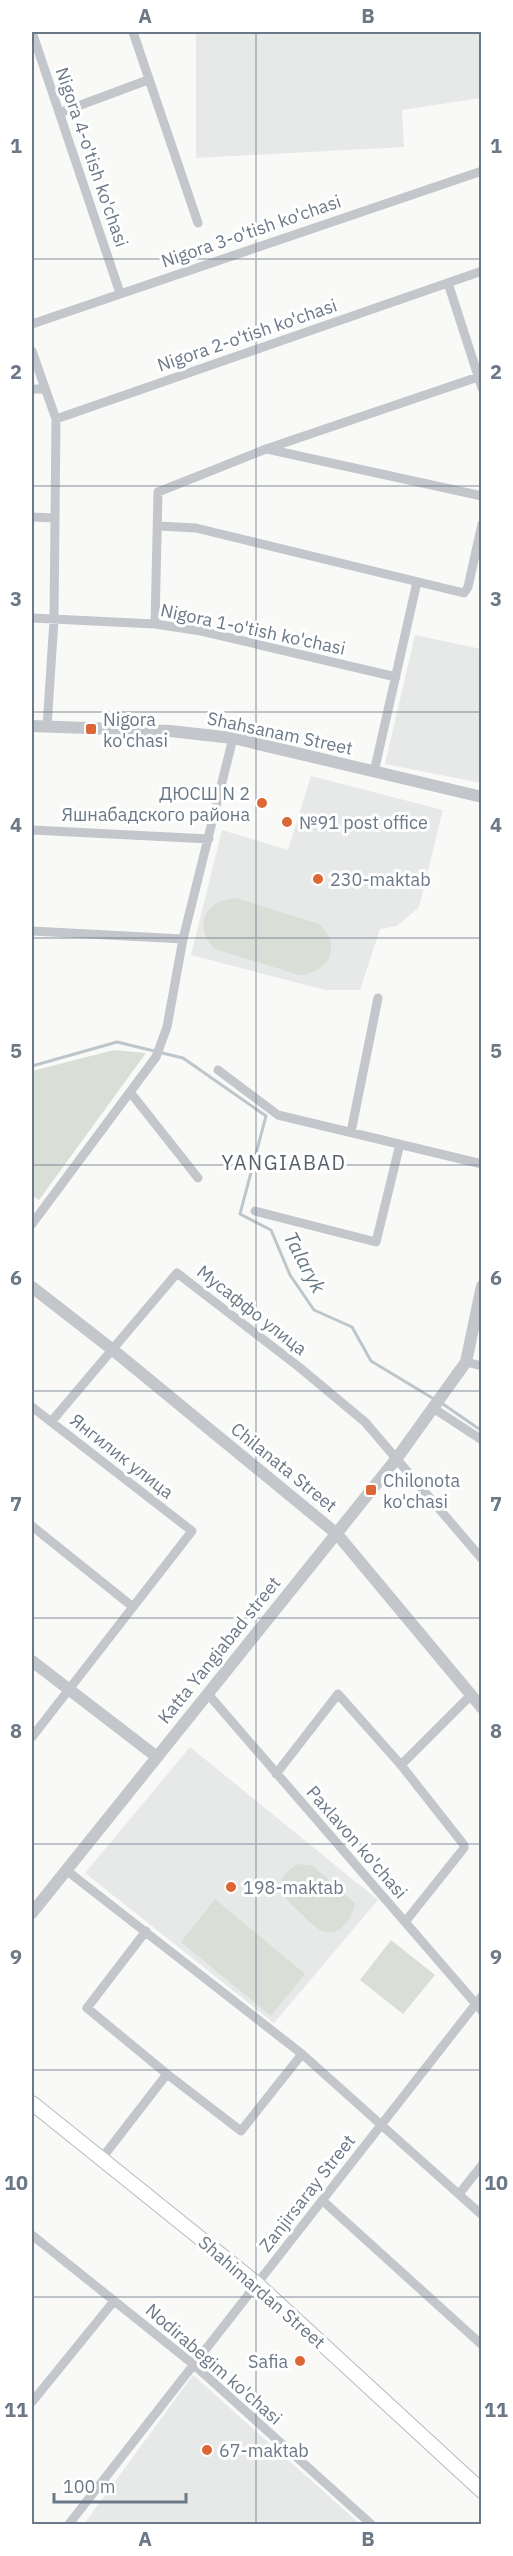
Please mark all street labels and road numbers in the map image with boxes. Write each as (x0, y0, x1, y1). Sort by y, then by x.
street label: Nigora 4-o'tish ko'chasi (50, 64, 134, 250)
street label: Nigora 3-o'tish ko'chasi (158, 189, 344, 273)
street label: Nigora 2-o'tish ko'chasi (154, 293, 340, 377)
street label: Nigora 1-o'tish ko'chasi (158, 598, 348, 660)
street label: Shahsanam Street (205, 706, 355, 760)
street label: Мусаффо улица (192, 1260, 312, 1360)
street label: Янгилик улица (66, 1408, 179, 1504)
street label: Chilanata Street (226, 1417, 342, 1517)
street label: Katta Yangiabad street (153, 1572, 285, 1728)
street label: Paxlavon ko'chasi (302, 1781, 412, 1903)
street label: Zanjirsaray Street (254, 2130, 360, 2256)
street label: Shahimardan Street (194, 2231, 330, 2353)
street label: Nodirabegim ko'chasi (141, 2298, 287, 2430)

